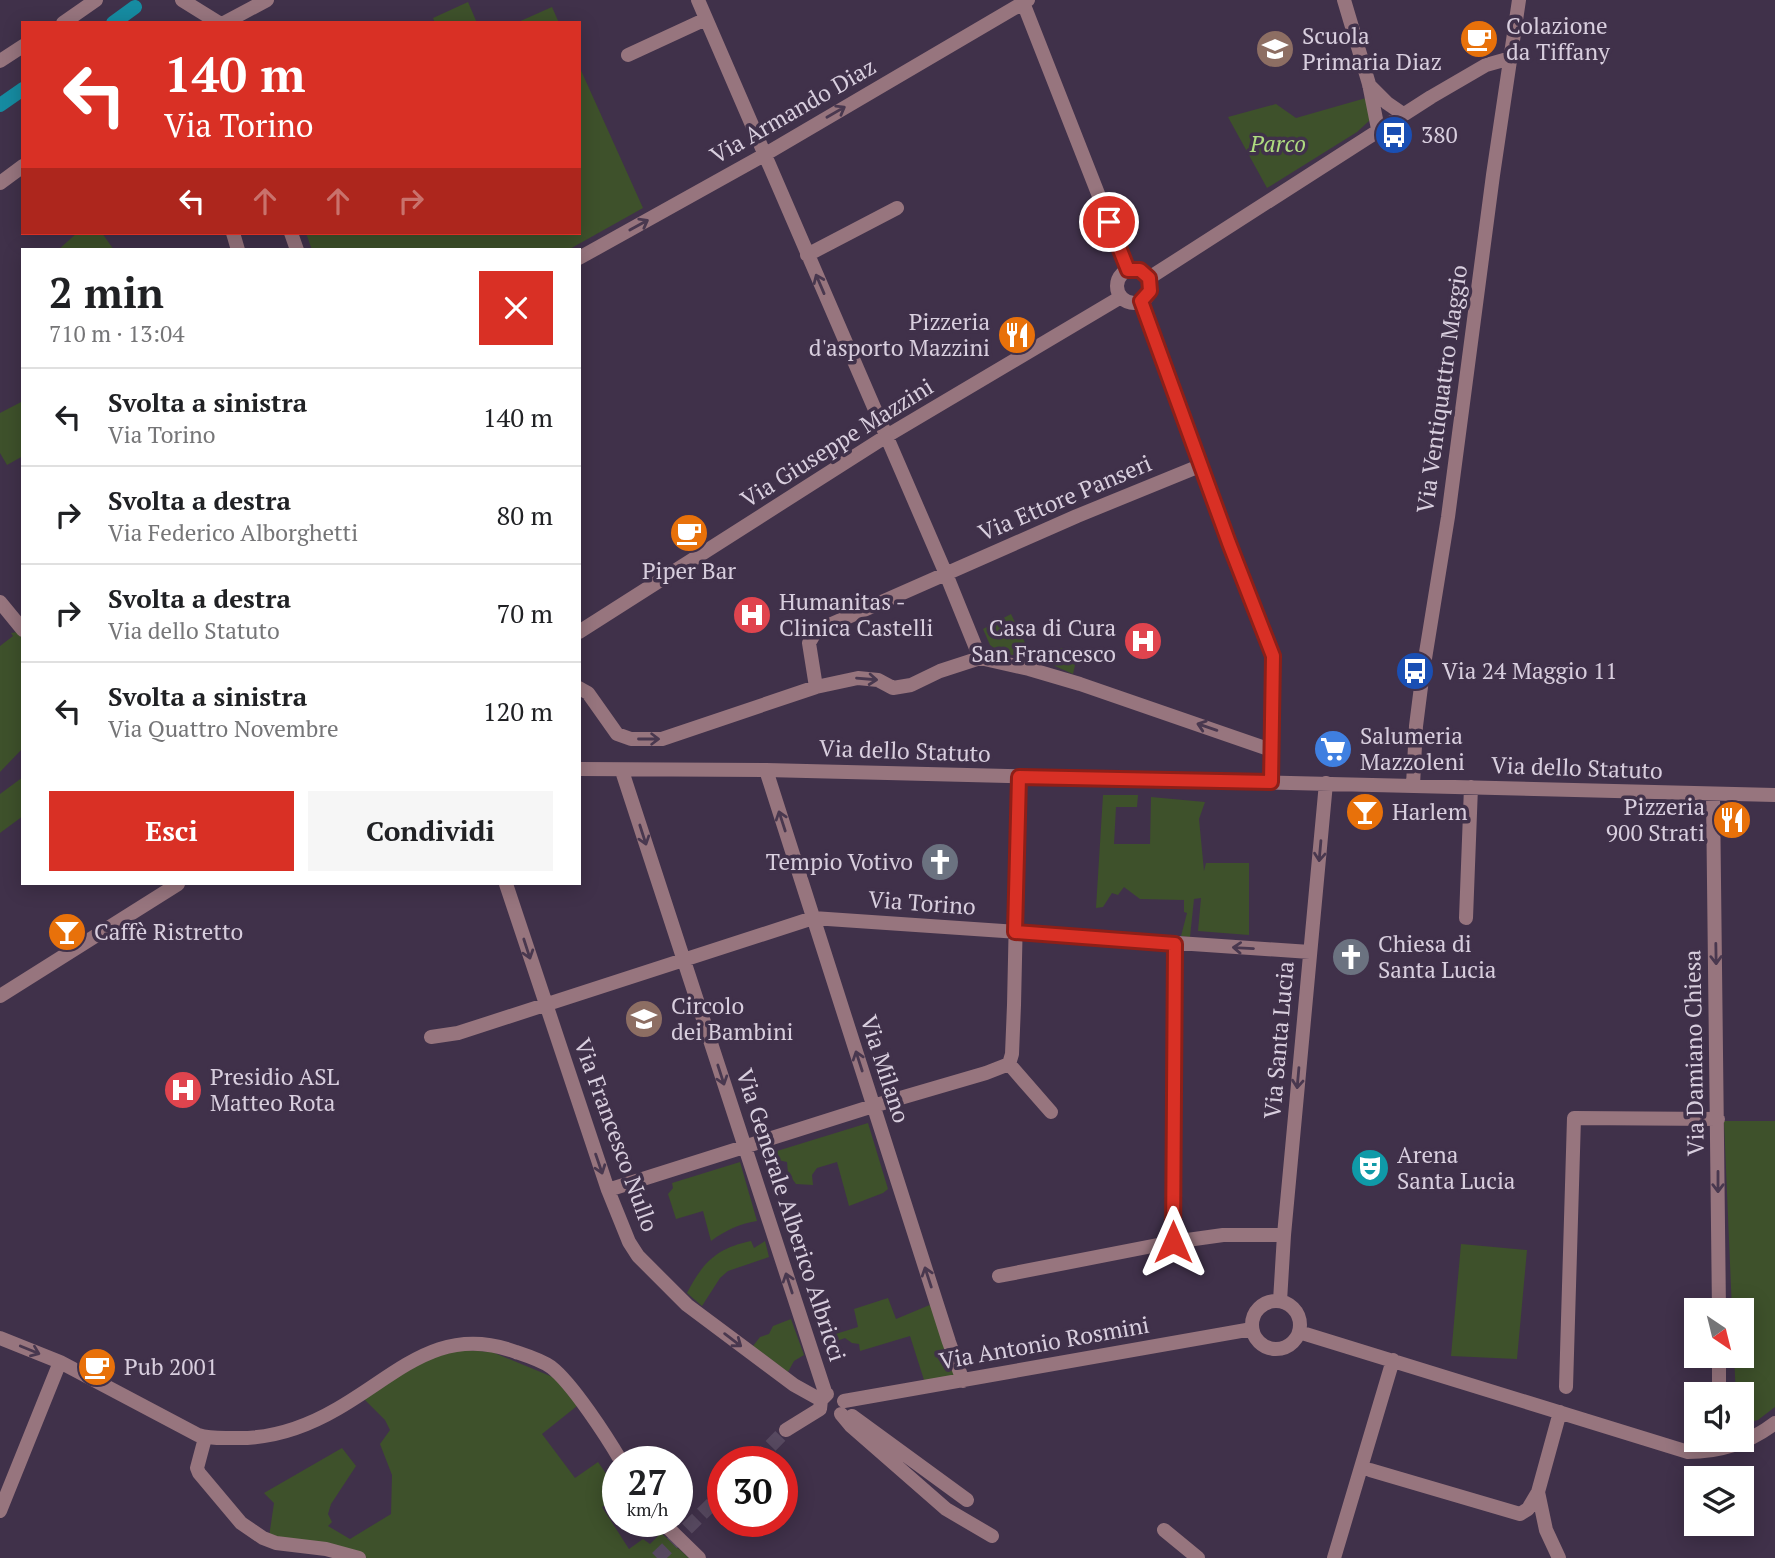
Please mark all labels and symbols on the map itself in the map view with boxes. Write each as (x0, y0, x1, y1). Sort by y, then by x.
place label: Colazione da Tiffany (1506, 10, 1610, 67)
cafe icon: Colazione da Tiffany (1458, 18, 1500, 60)
place label: Scuola Primaria Diaz (1302, 20, 1442, 77)
school or university icon: Scuola Primaria Diaz (1254, 28, 1296, 70)
street label: Via Armando Diaz (704, 51, 881, 171)
one-way arrow (826, 105, 846, 119)
bus stop icon: 380 (1373, 114, 1415, 156)
place label: 380 (1421, 119, 1458, 150)
park label: Parco (1249, 128, 1306, 159)
pin (1079, 192, 1139, 252)
one-way arrow (628, 218, 648, 232)
street label: Via Ventiquattro Maggio (1409, 263, 1474, 515)
one-way arrow (813, 274, 826, 296)
place label: Pizzeria d'asporto Mazzini (809, 306, 990, 363)
restaurant icon: Pizzeria d'asporto Mazzini (996, 314, 1038, 356)
street label: Via Giuseppe Mazzini (735, 371, 939, 514)
street label: Via Ettore Panseri (973, 447, 1156, 548)
cafe icon: Piper Bar (668, 512, 710, 554)
place label: Piper Bar (642, 555, 736, 586)
place label: Humanitas - Clinica Castelli (779, 586, 933, 643)
hospital icon: Humanitas - Clinica Castelli (731, 594, 773, 636)
place label: Casa di Cura San Francesco (971, 612, 1116, 669)
hospital icon: Casa di Cura San Francesco (1122, 620, 1164, 662)
bus stop icon: Via 24 Maggio 11 (1394, 650, 1436, 692)
place label: Via 24 Maggio 11 (1442, 655, 1617, 686)
one-way arrow (855, 673, 878, 686)
one-way arrow (1196, 720, 1218, 732)
place label: Salumeria Mazzoleni (1360, 720, 1465, 777)
supermarket icon: Salumeria Mazzoleni (1312, 728, 1354, 770)
one-way arrow (637, 732, 660, 746)
street label: Via dello Statuto (819, 732, 991, 769)
street label: Via dello Statuto (1491, 749, 1663, 786)
bar icon: Harlem (1344, 791, 1386, 833)
place label: Pizzeria 900 Strati (1606, 791, 1705, 848)
place label: Harlem (1392, 796, 1468, 827)
restaurant icon: Pizzeria 900 Strati (1711, 799, 1753, 841)
one-way arrow (775, 810, 788, 832)
one-way arrow (638, 824, 651, 846)
one-way arrow (1313, 839, 1326, 862)
church icon: Tempio Votivo (919, 841, 961, 883)
place label: Tempio Votivo (766, 846, 913, 877)
street label: Via Torino (867, 883, 977, 922)
bar icon: Caffè Ristretto (46, 911, 88, 953)
place label: Caffè Ristretto (94, 916, 243, 947)
place label: Chiesa di Santa Lucia (1378, 928, 1497, 985)
church icon: Chiesa di Santa Lucia (1330, 936, 1372, 978)
one-way arrow (521, 937, 534, 959)
one-way arrow (1231, 942, 1254, 955)
one-way arrow (1709, 943, 1722, 966)
street label: Via Damiano Chiesa (1676, 949, 1711, 1157)
street label: Via Santa Lucia (1256, 959, 1301, 1120)
place label: Circolo dei Bambini (671, 990, 794, 1047)
school or university icon: Circolo dei Bambini (623, 998, 665, 1040)
street label: Via Milano (853, 1011, 917, 1127)
street label: Via Francesco Nullo (567, 1034, 666, 1236)
one-way arrow (852, 1050, 864, 1072)
place label: Presidio ASL Matteo Rota (210, 1061, 340, 1118)
one-way arrow (716, 1064, 729, 1086)
street label: Via Generale Alberico Albricci (729, 1064, 854, 1365)
one-way arrow (1291, 1066, 1304, 1088)
hospital icon: Presidio ASL Matteo Rota (162, 1069, 204, 1111)
place label: Arena Santa Lucia (1397, 1139, 1516, 1196)
theatre icon: Arena Santa Lucia (1349, 1147, 1391, 1189)
one-way arrow (594, 1153, 606, 1175)
one-way arrow (1711, 1170, 1725, 1193)
position arrow (1136, 1205, 1210, 1279)
one-way arrow (921, 1267, 933, 1289)
one-way arrow (782, 1273, 795, 1295)
north arrow (1684, 1298, 1754, 1368)
street label: Via Antonio Rosmini (936, 1309, 1152, 1376)
one-way arrow (723, 1333, 742, 1348)
one-way arrow (19, 1344, 41, 1357)
cafe icon: Pub 2001 (76, 1346, 118, 1388)
place label: Pub 2001 (124, 1351, 218, 1382)
speed limit sign: 30 (707, 1446, 798, 1537)

